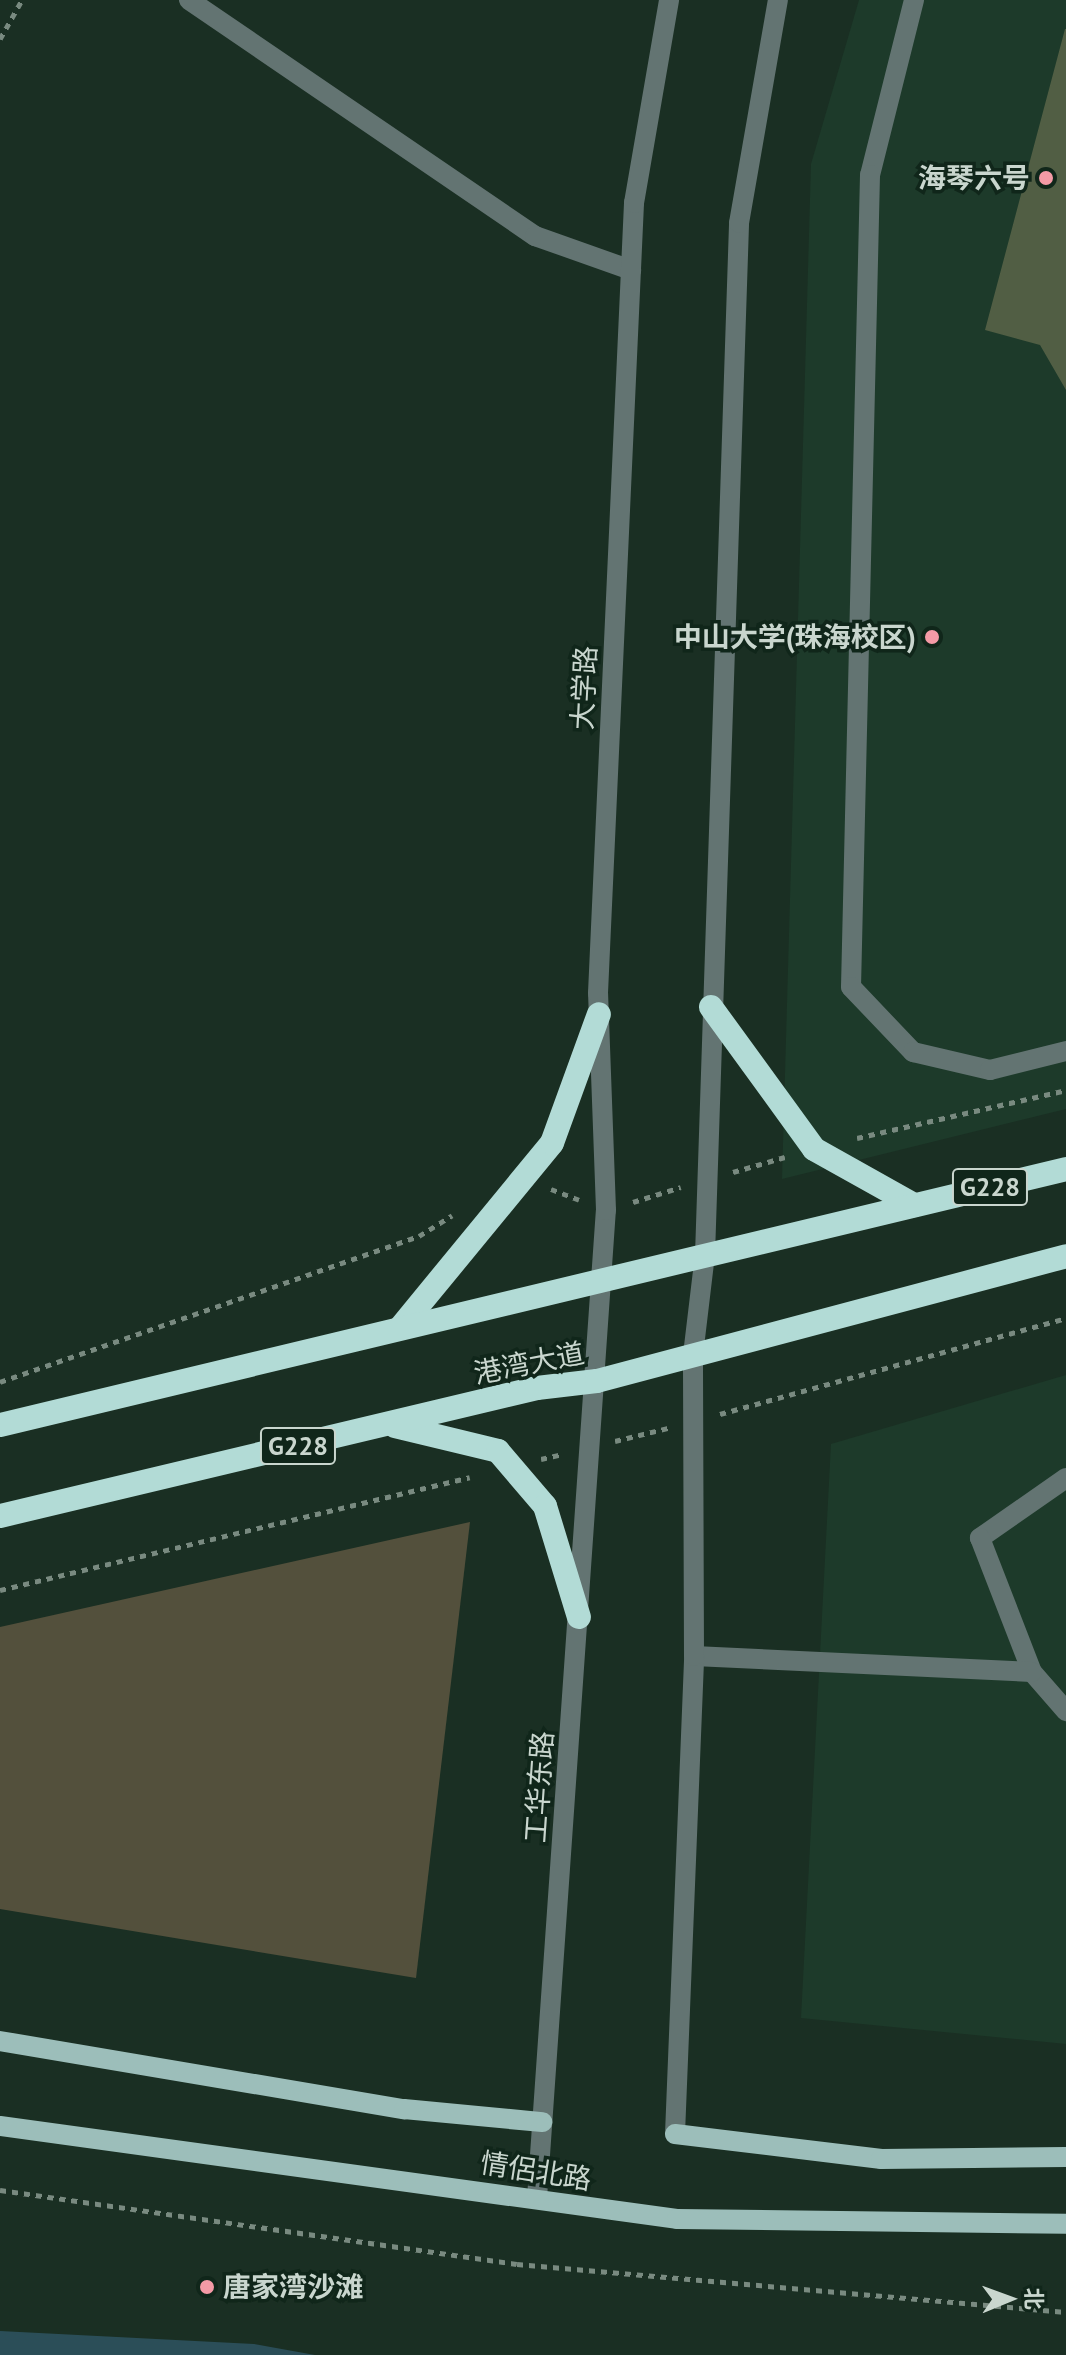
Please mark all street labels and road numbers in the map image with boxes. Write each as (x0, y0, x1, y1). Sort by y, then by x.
street label: 大学路 (565, 645, 603, 731)
road number: G228 (950, 1165, 1030, 1209)
street label: 港湾大道 (471, 1336, 587, 1390)
road number: G228 (258, 1424, 338, 1468)
street label: 工华东路 (518, 1730, 560, 1844)
street label: 情侶北路 (478, 2146, 594, 2196)

